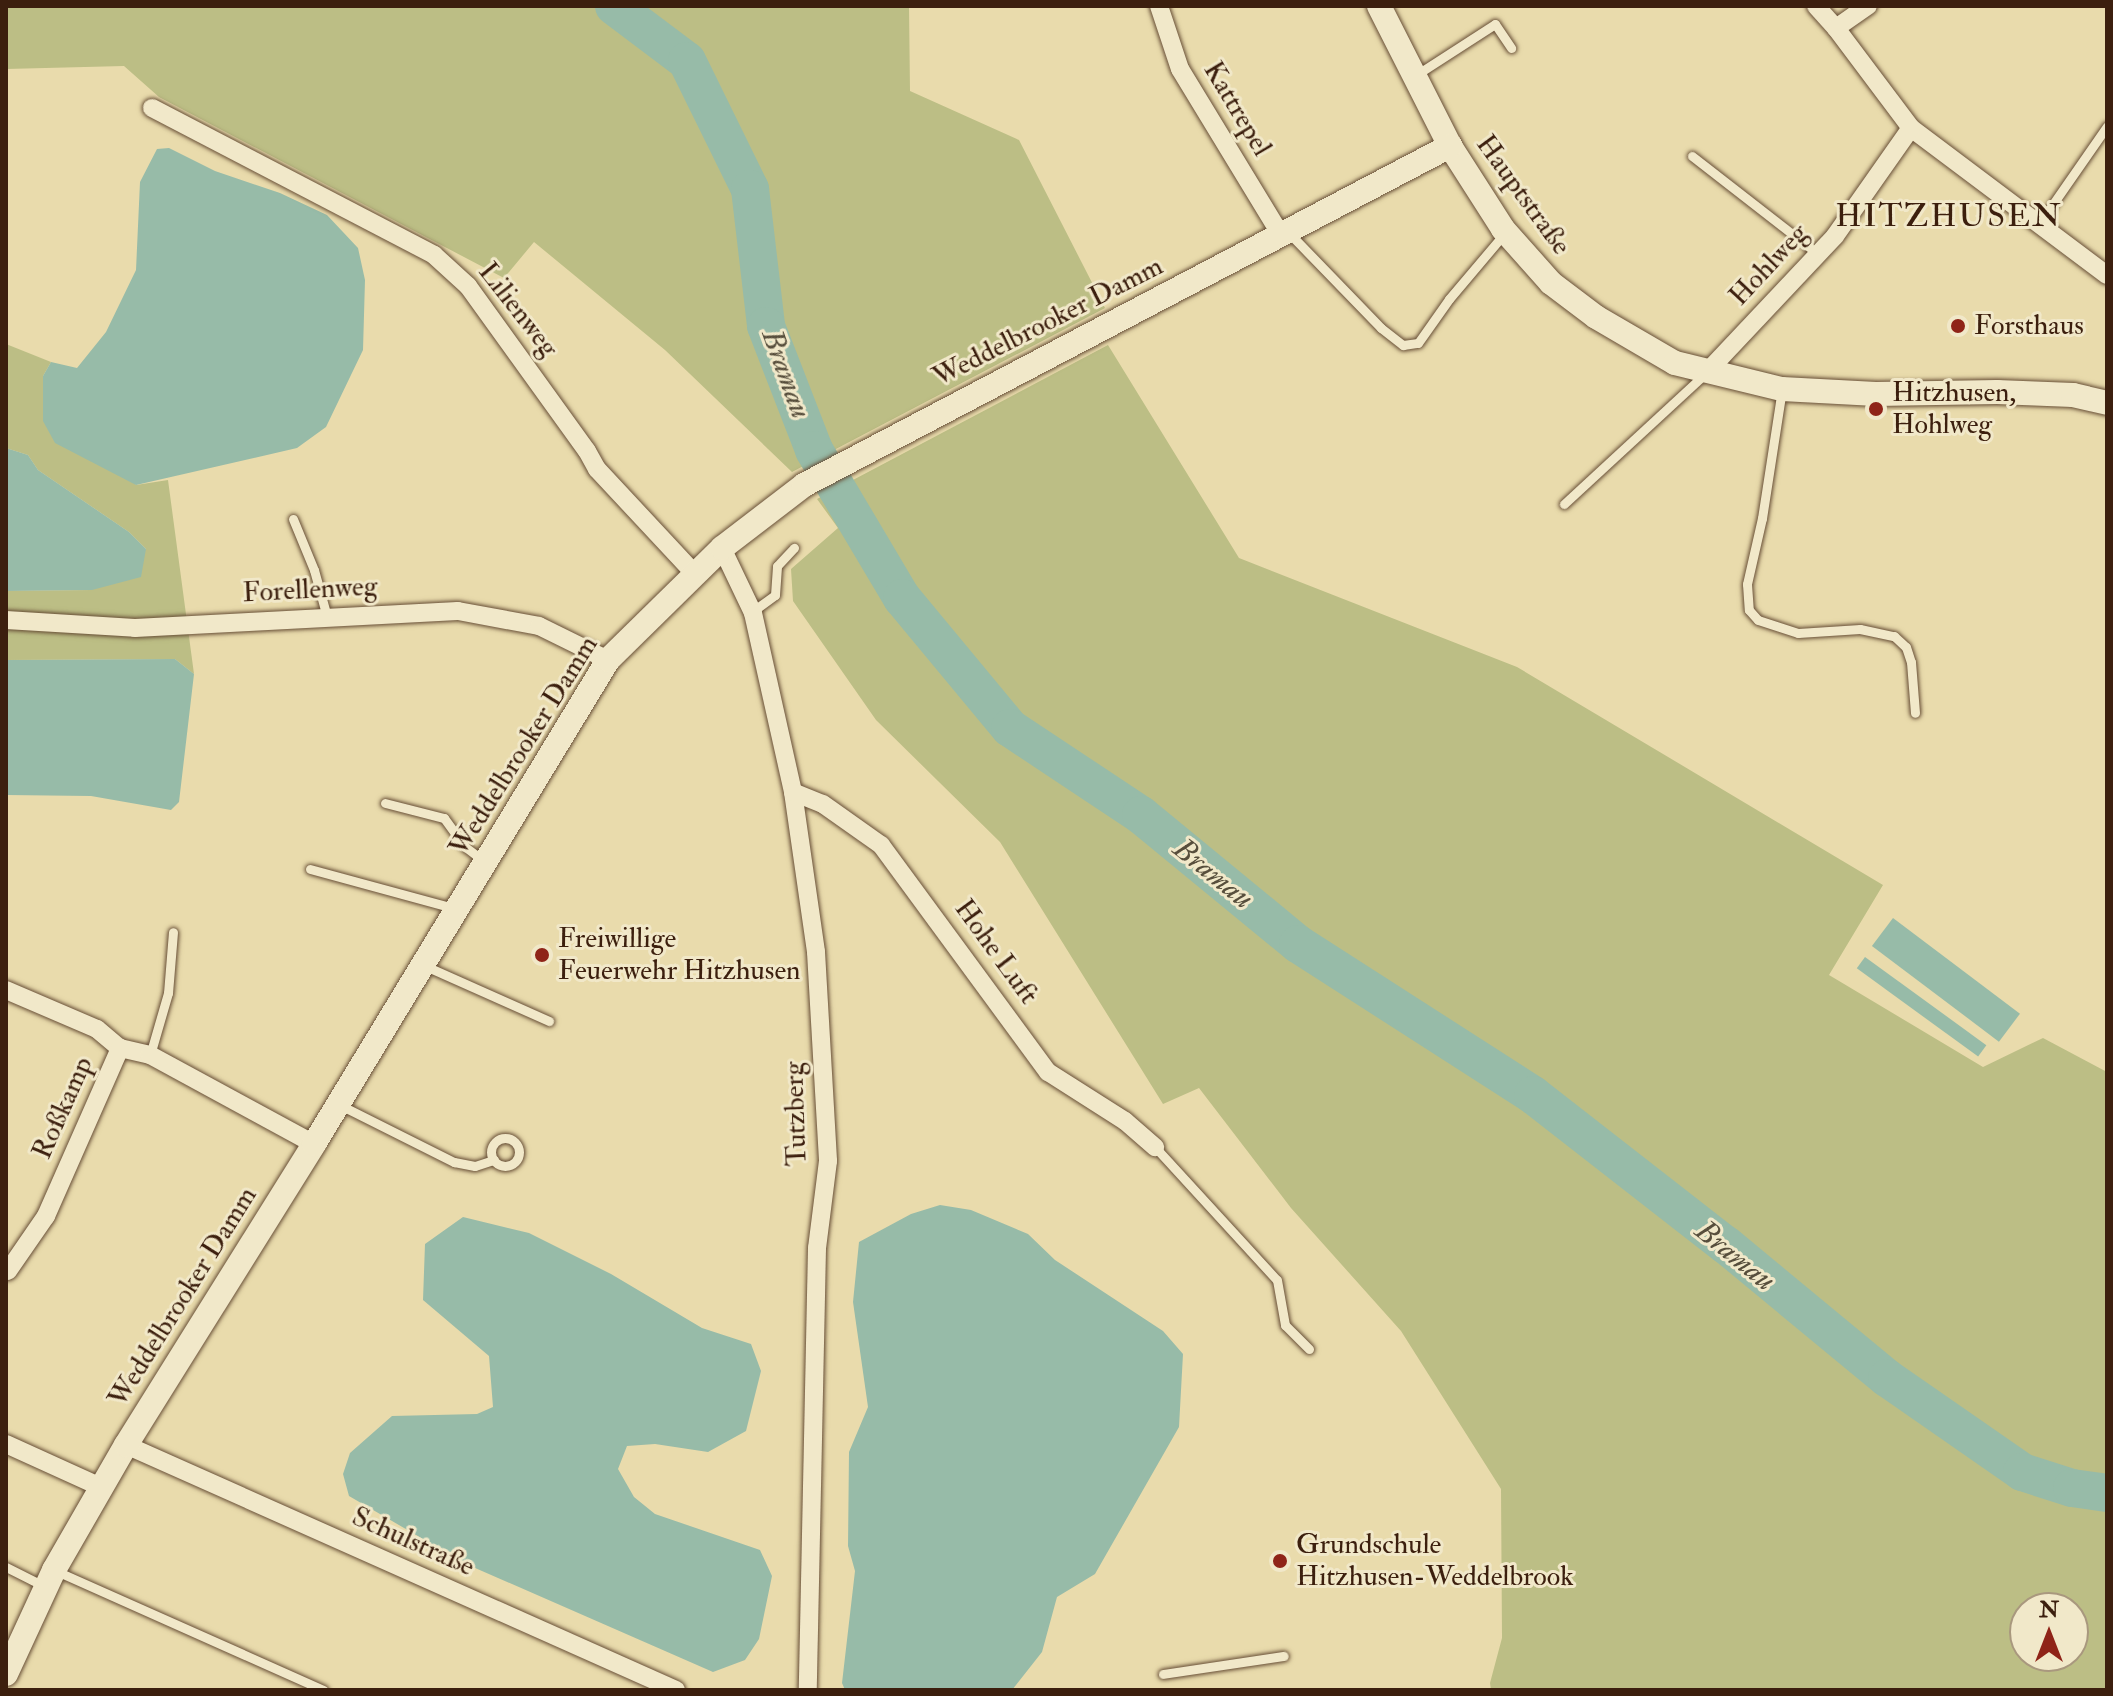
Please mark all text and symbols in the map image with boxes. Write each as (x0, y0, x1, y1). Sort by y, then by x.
street label: Kattrepel (1196, 56, 1278, 162)
street label: Hauptstraße (1468, 129, 1578, 261)
district label: HITZHUSEN (1835, 197, 2063, 235)
street label: Hohlweg (1723, 217, 1815, 313)
street label: Weddelbrooker Damm (927, 249, 1169, 395)
street label: Lilienweg (471, 256, 565, 364)
place label: Forsthaus (1974, 309, 2084, 343)
marker: Forsthaus (1949, 317, 1967, 335)
water label: Bramau (753, 325, 819, 423)
place label: Hitzhusen, Hohlweg (1892, 376, 2016, 442)
marker: Hitzhusen, Hohlweg (1867, 400, 1885, 418)
street label: Forellenweg (242, 570, 378, 610)
street label: Weddelbrooker Damm (443, 630, 605, 862)
water label: Bramau (1166, 831, 1260, 917)
street label: Hohe Luft (947, 893, 1045, 1011)
place label: Freiwillige Feuerwehr Hitzhusen (558, 922, 801, 988)
marker: Freiwillige Feuerwehr Hitzhusen (533, 946, 551, 964)
street label: Roßkamp (26, 1052, 100, 1164)
street label: Tutzberg (777, 1061, 815, 1167)
street label: Weddelbrooker Damm (102, 1181, 264, 1413)
water label: Bramau (1688, 1213, 1782, 1299)
street label: Schulstraße (347, 1500, 479, 1584)
place label: Grundschule Hitzhusen-Weddelbrook (1296, 1528, 1574, 1594)
marker: Grundschule Hitzhusen-Weddelbrook (1271, 1552, 1289, 1570)
north arrow (2009, 1592, 2089, 1672)
text: N (2039, 1596, 2059, 1624)

